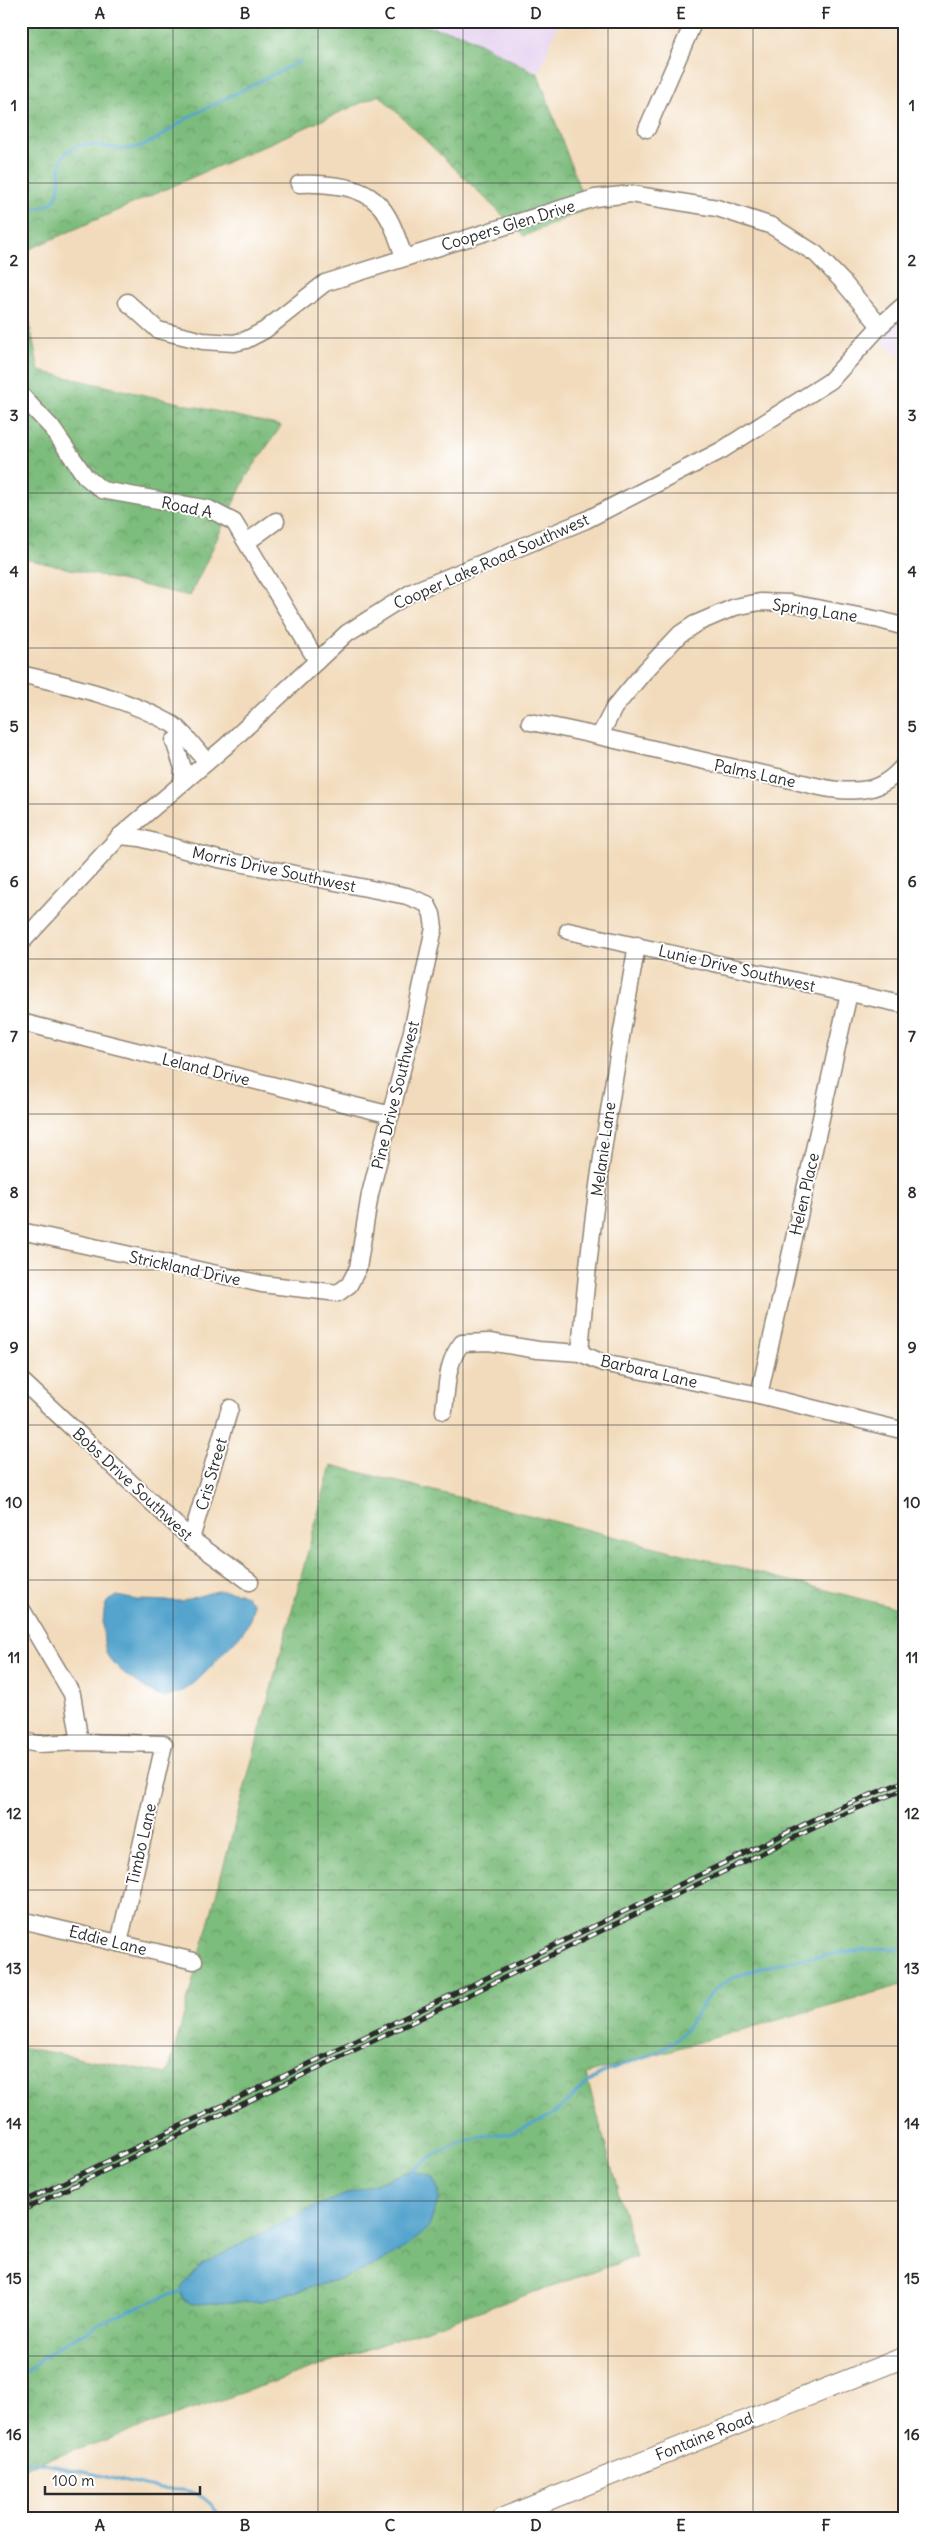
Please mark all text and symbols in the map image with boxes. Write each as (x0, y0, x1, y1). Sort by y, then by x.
text: A (95, 3, 105, 23)
text: B (240, 3, 251, 23)
text: C (385, 3, 396, 23)
text: D (530, 3, 542, 23)
text: E (676, 3, 686, 23)
text: F (821, 3, 831, 23)
text: 1 (11, 95, 17, 115)
text: 1 (909, 95, 915, 115)
street label: Coopers Glen Drive (439, 195, 577, 255)
text: 2 (10, 250, 19, 270)
text: 2 (908, 250, 917, 270)
text: 3 (9, 405, 19, 425)
text: 3 (907, 405, 917, 425)
street label: Road A (160, 492, 214, 522)
street label: Cooper Lake Road Southwest (390, 509, 592, 613)
text: 4 (9, 561, 19, 581)
text: 4 (907, 561, 917, 581)
street label: Spring Lane (771, 594, 859, 626)
text: 5 (9, 716, 19, 736)
text: 5 (907, 716, 917, 736)
street label: Palms Lane (712, 755, 798, 791)
street label: Morris Drive Southwest (190, 842, 358, 896)
text: 6 (9, 871, 19, 891)
text: 6 (907, 871, 917, 891)
street label: Lunie Drive Southwest (657, 940, 818, 996)
street label: Pine Drive Southwest (367, 1018, 423, 1171)
text: 7 (10, 1026, 18, 1046)
text: 7 (908, 1026, 916, 1046)
street label: Leland Drive (160, 1048, 252, 1090)
street label: Melanie Lane (586, 1101, 620, 1197)
street label: Helen Place (785, 1151, 823, 1237)
text: 8 (9, 1182, 19, 1202)
text: 8 (907, 1182, 917, 1202)
street label: Strickland Drive (127, 1246, 243, 1290)
text: 9 (9, 1337, 19, 1357)
text: 9 (907, 1337, 917, 1357)
street label: Barbara Lane (599, 1350, 699, 1392)
street label: Bobs Drive Southwest (69, 1423, 198, 1545)
street label: Cris Street (191, 1435, 231, 1512)
text: 10 (6, 1492, 22, 1512)
text: 10 (904, 1492, 920, 1512)
text: 11 (8, 1647, 20, 1667)
text: 11 (906, 1647, 918, 1667)
street label: Timbo Lane (122, 1801, 160, 1887)
text: 12 (6, 1803, 22, 1823)
text: 12 (904, 1803, 920, 1823)
street label: Eddie Lane (67, 1921, 149, 1959)
text: 13 (6, 1958, 22, 1978)
text: 13 (904, 1958, 920, 1978)
text: 14 (6, 2113, 22, 2133)
text: 14 (904, 2113, 920, 2133)
text: 15 (6, 2268, 22, 2288)
text: 15 (904, 2268, 920, 2288)
street label: Fontaine Road (652, 2407, 756, 2465)
text: 16 (6, 2424, 22, 2444)
text: 16 (904, 2424, 920, 2444)
scale bar (45, 2464, 200, 2496)
text: 100 m (52, 2471, 94, 2490)
text: A (95, 2515, 105, 2535)
text: B (240, 2515, 251, 2535)
text: C (385, 2515, 396, 2535)
text: D (530, 2515, 542, 2535)
text: E (676, 2515, 686, 2535)
text: F (821, 2515, 831, 2535)

